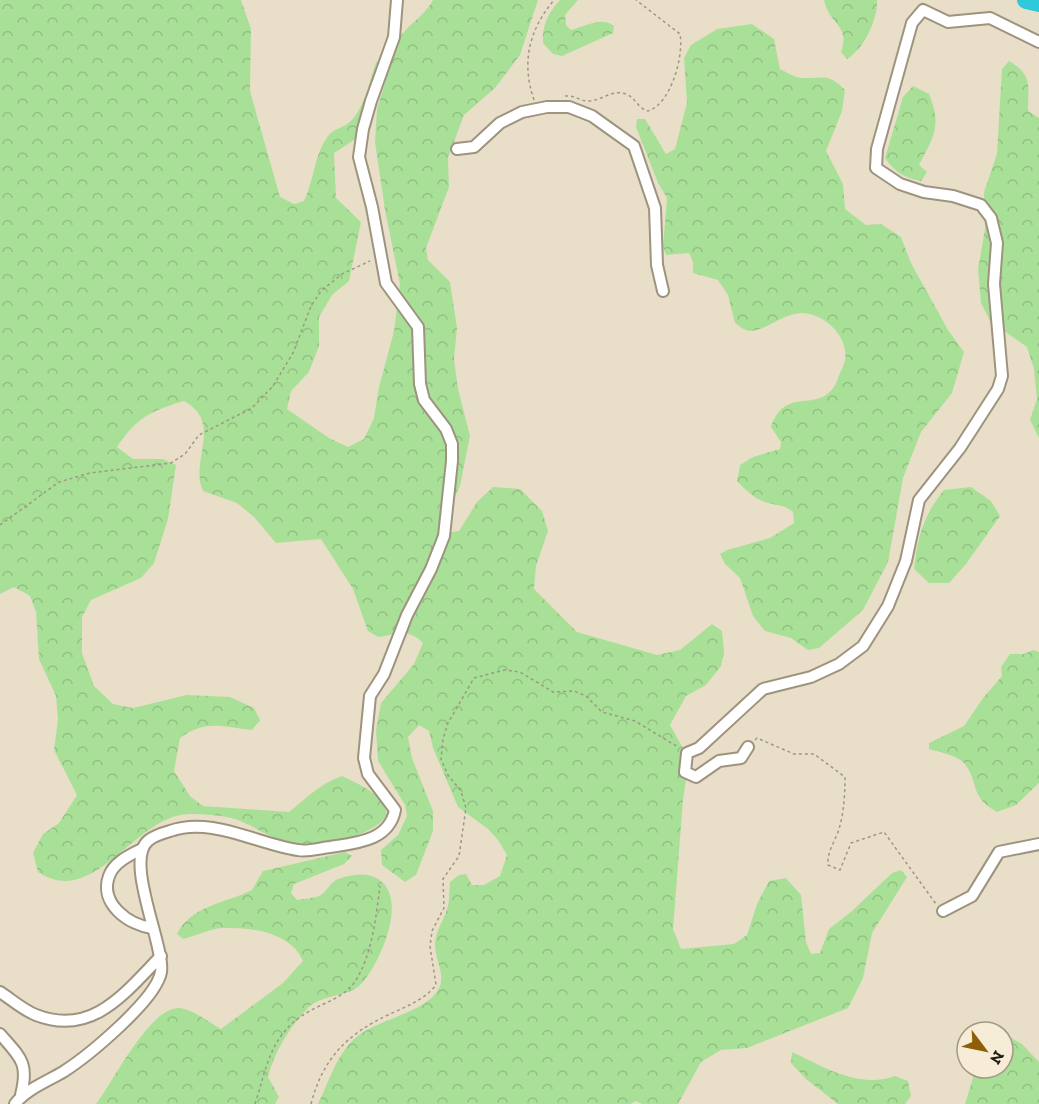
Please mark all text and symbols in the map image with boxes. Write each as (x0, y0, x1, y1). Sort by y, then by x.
north arrow (955, 1020, 1015, 1080)
text: N (986, 1047, 1009, 1068)

